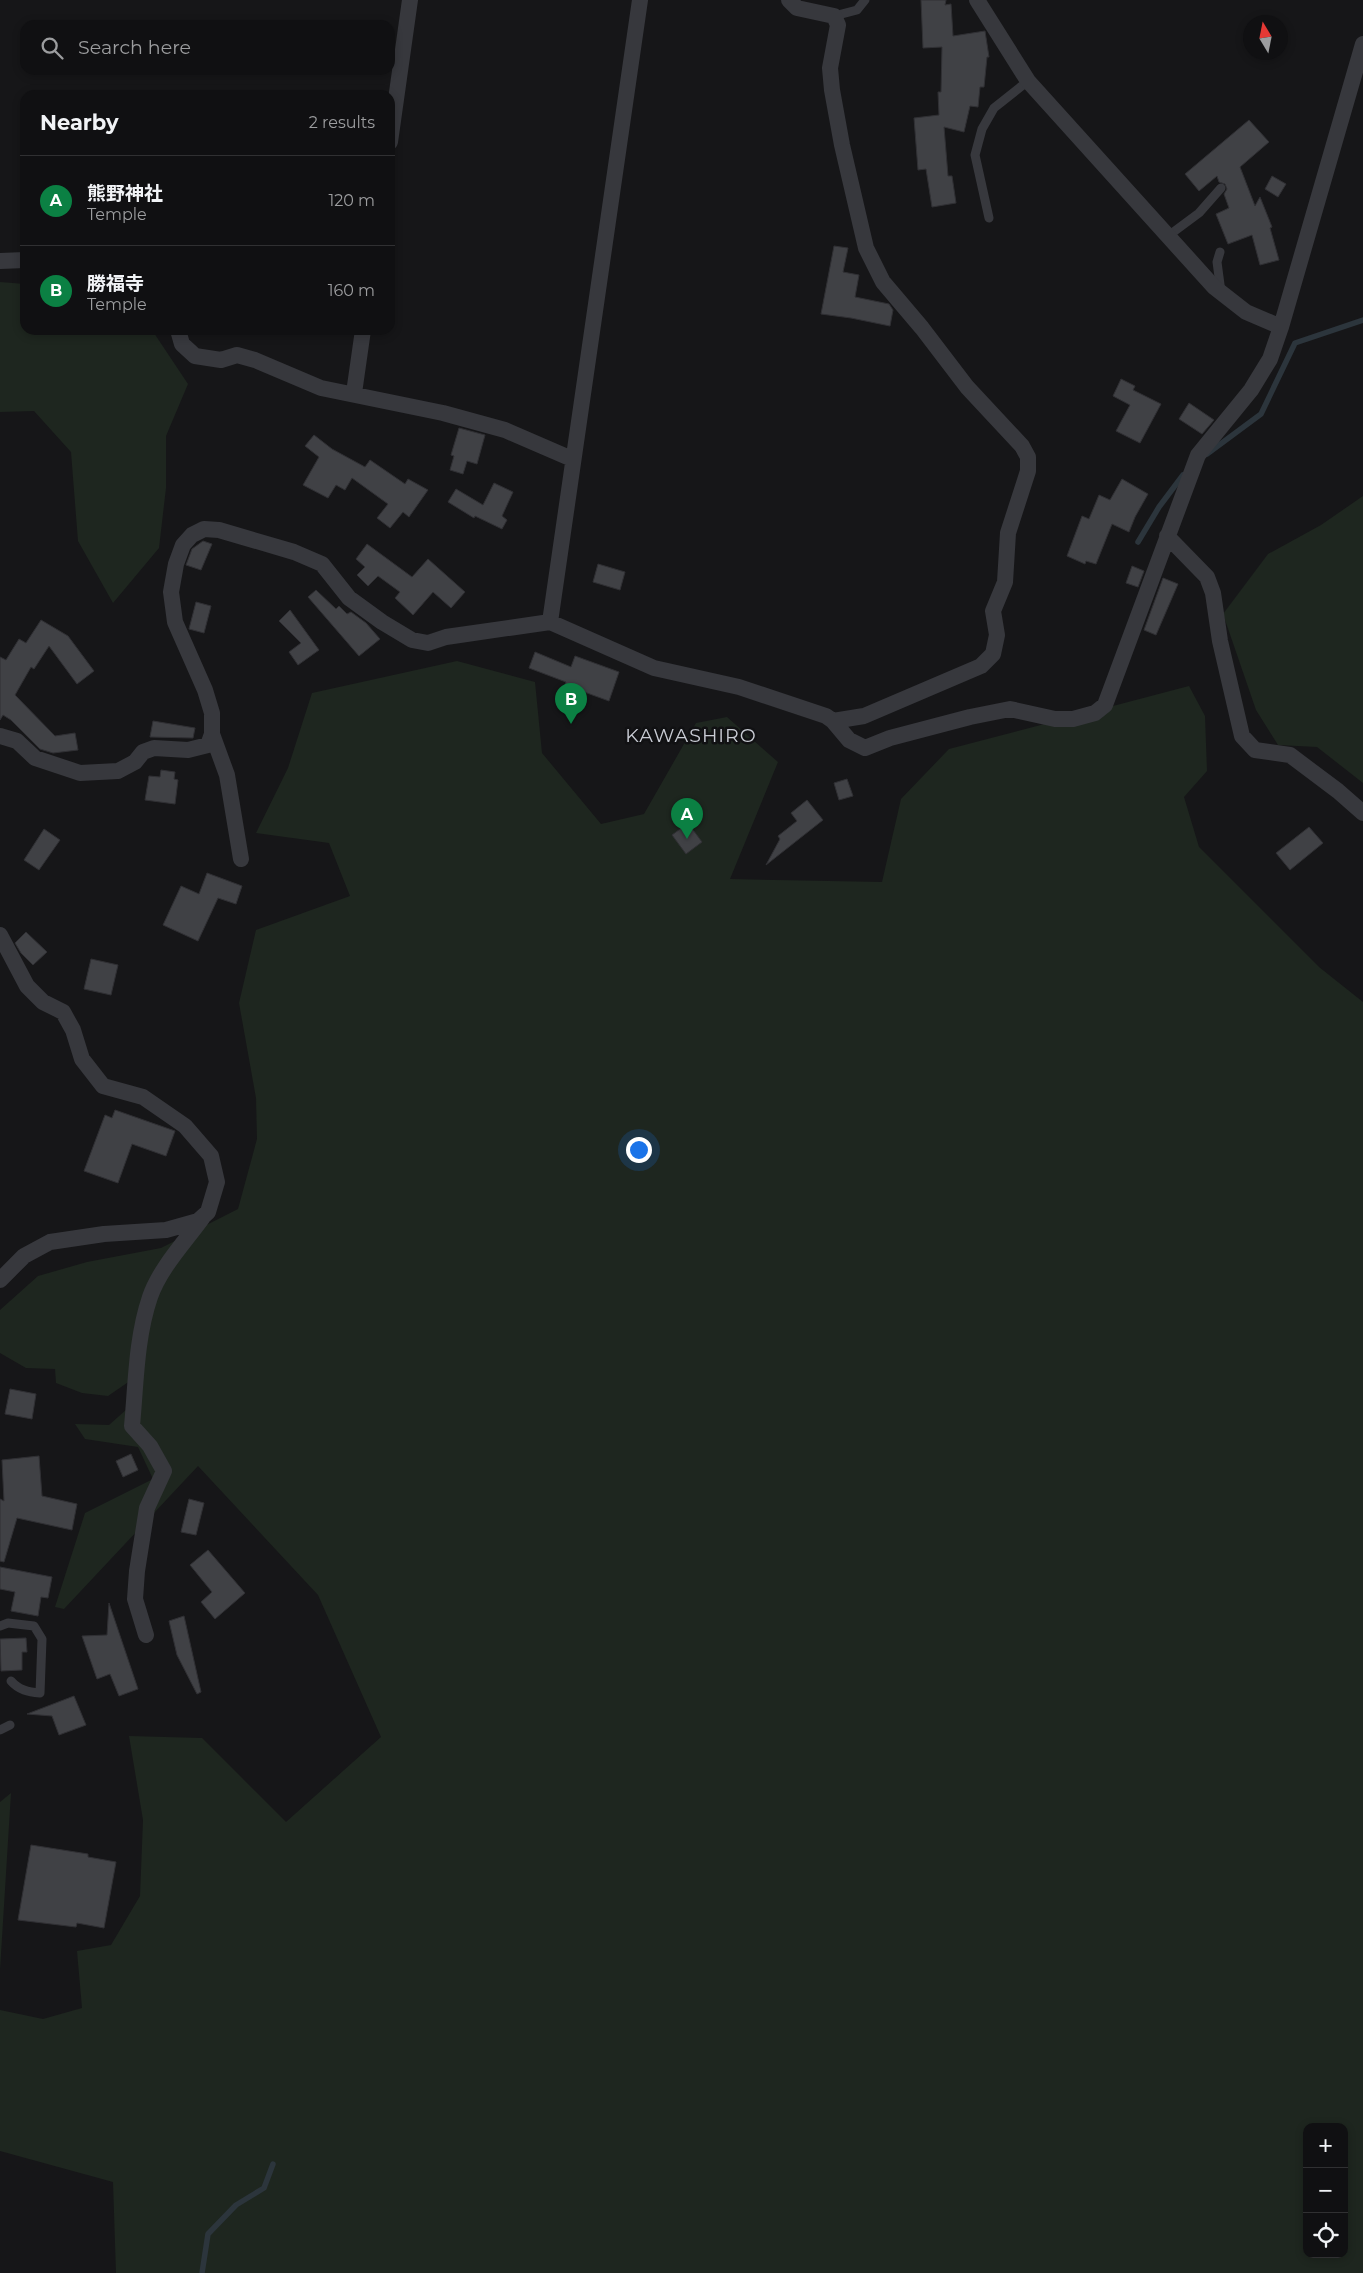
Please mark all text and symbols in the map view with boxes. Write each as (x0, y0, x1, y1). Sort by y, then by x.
north arrow (1243, 15, 1288, 60)
search box (20, 20, 395, 75)
icon: search (38, 34, 66, 62)
text: Search here (78, 36, 191, 59)
text: Nearby (40, 110, 119, 135)
text: 2 results (309, 113, 375, 132)
text: 熊野神社 (87, 182, 163, 205)
text: A (50, 191, 62, 210)
text: 120 m (328, 191, 375, 210)
text: Temple (87, 205, 147, 224)
text: 勝福寺 (87, 272, 144, 295)
text: B (50, 281, 62, 300)
text: 160 m (328, 281, 375, 300)
text: Temple (87, 295, 147, 314)
pin: B (555, 683, 587, 724)
district label: KAWASHIRO (625, 724, 757, 747)
pin: A (671, 798, 703, 839)
your location (626, 1137, 652, 1163)
map controls (1303, 2123, 1348, 2258)
button: + (1303, 2123, 1348, 2168)
button: − (1303, 2168, 1348, 2213)
button: locate (1303, 2213, 1348, 2258)

